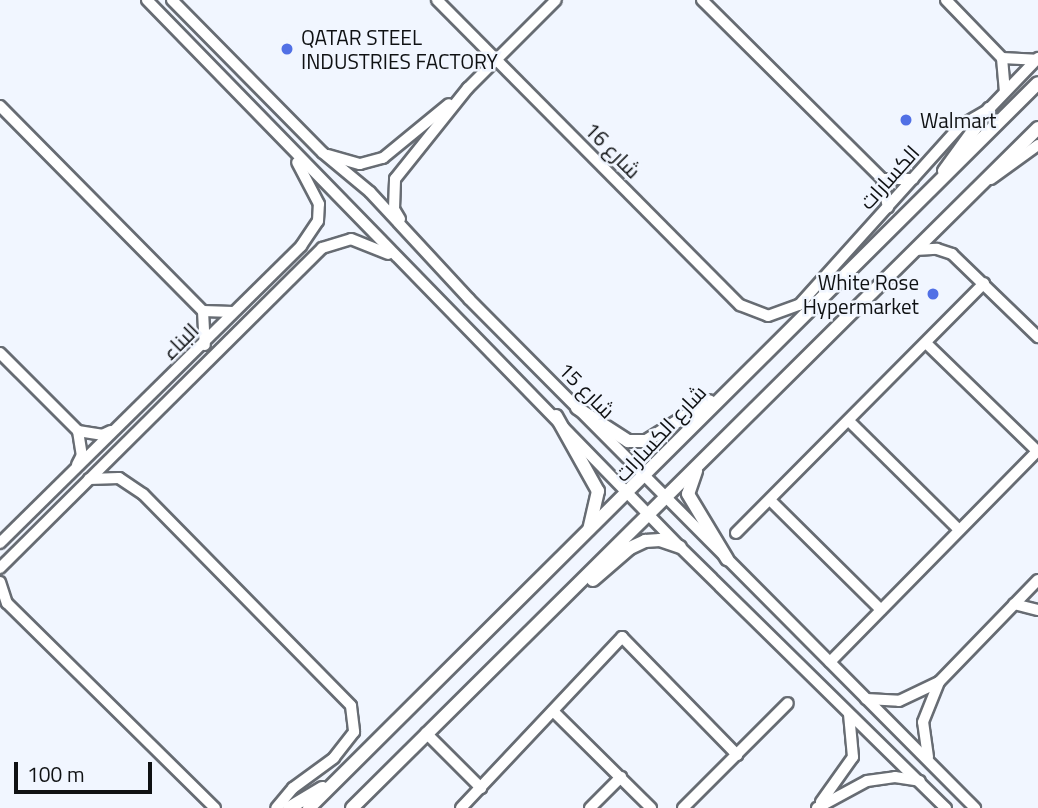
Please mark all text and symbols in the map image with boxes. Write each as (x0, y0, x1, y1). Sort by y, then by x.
place label: QATAR STEEL INDUSTRIES FACTORY (301, 24, 498, 74)
marker: QATAR STEEL INDUSTRIES FACTORY (279, 41, 295, 57)
place label: Walmart (920, 107, 996, 133)
marker: Walmart (898, 112, 914, 128)
street label: شارع 16 (580, 117, 646, 183)
street label: الكسارات (854, 140, 924, 214)
place label: White Rose Hypermarket (803, 269, 919, 319)
marker: White Rose Hypermarket (925, 286, 941, 302)
street label: البناء (156, 317, 204, 365)
street label: شارع 15 (554, 357, 620, 423)
street label: شارع الكسارات (609, 380, 711, 486)
scale bar (18, 748, 156, 792)
text: 100 m (27, 758, 84, 790)

